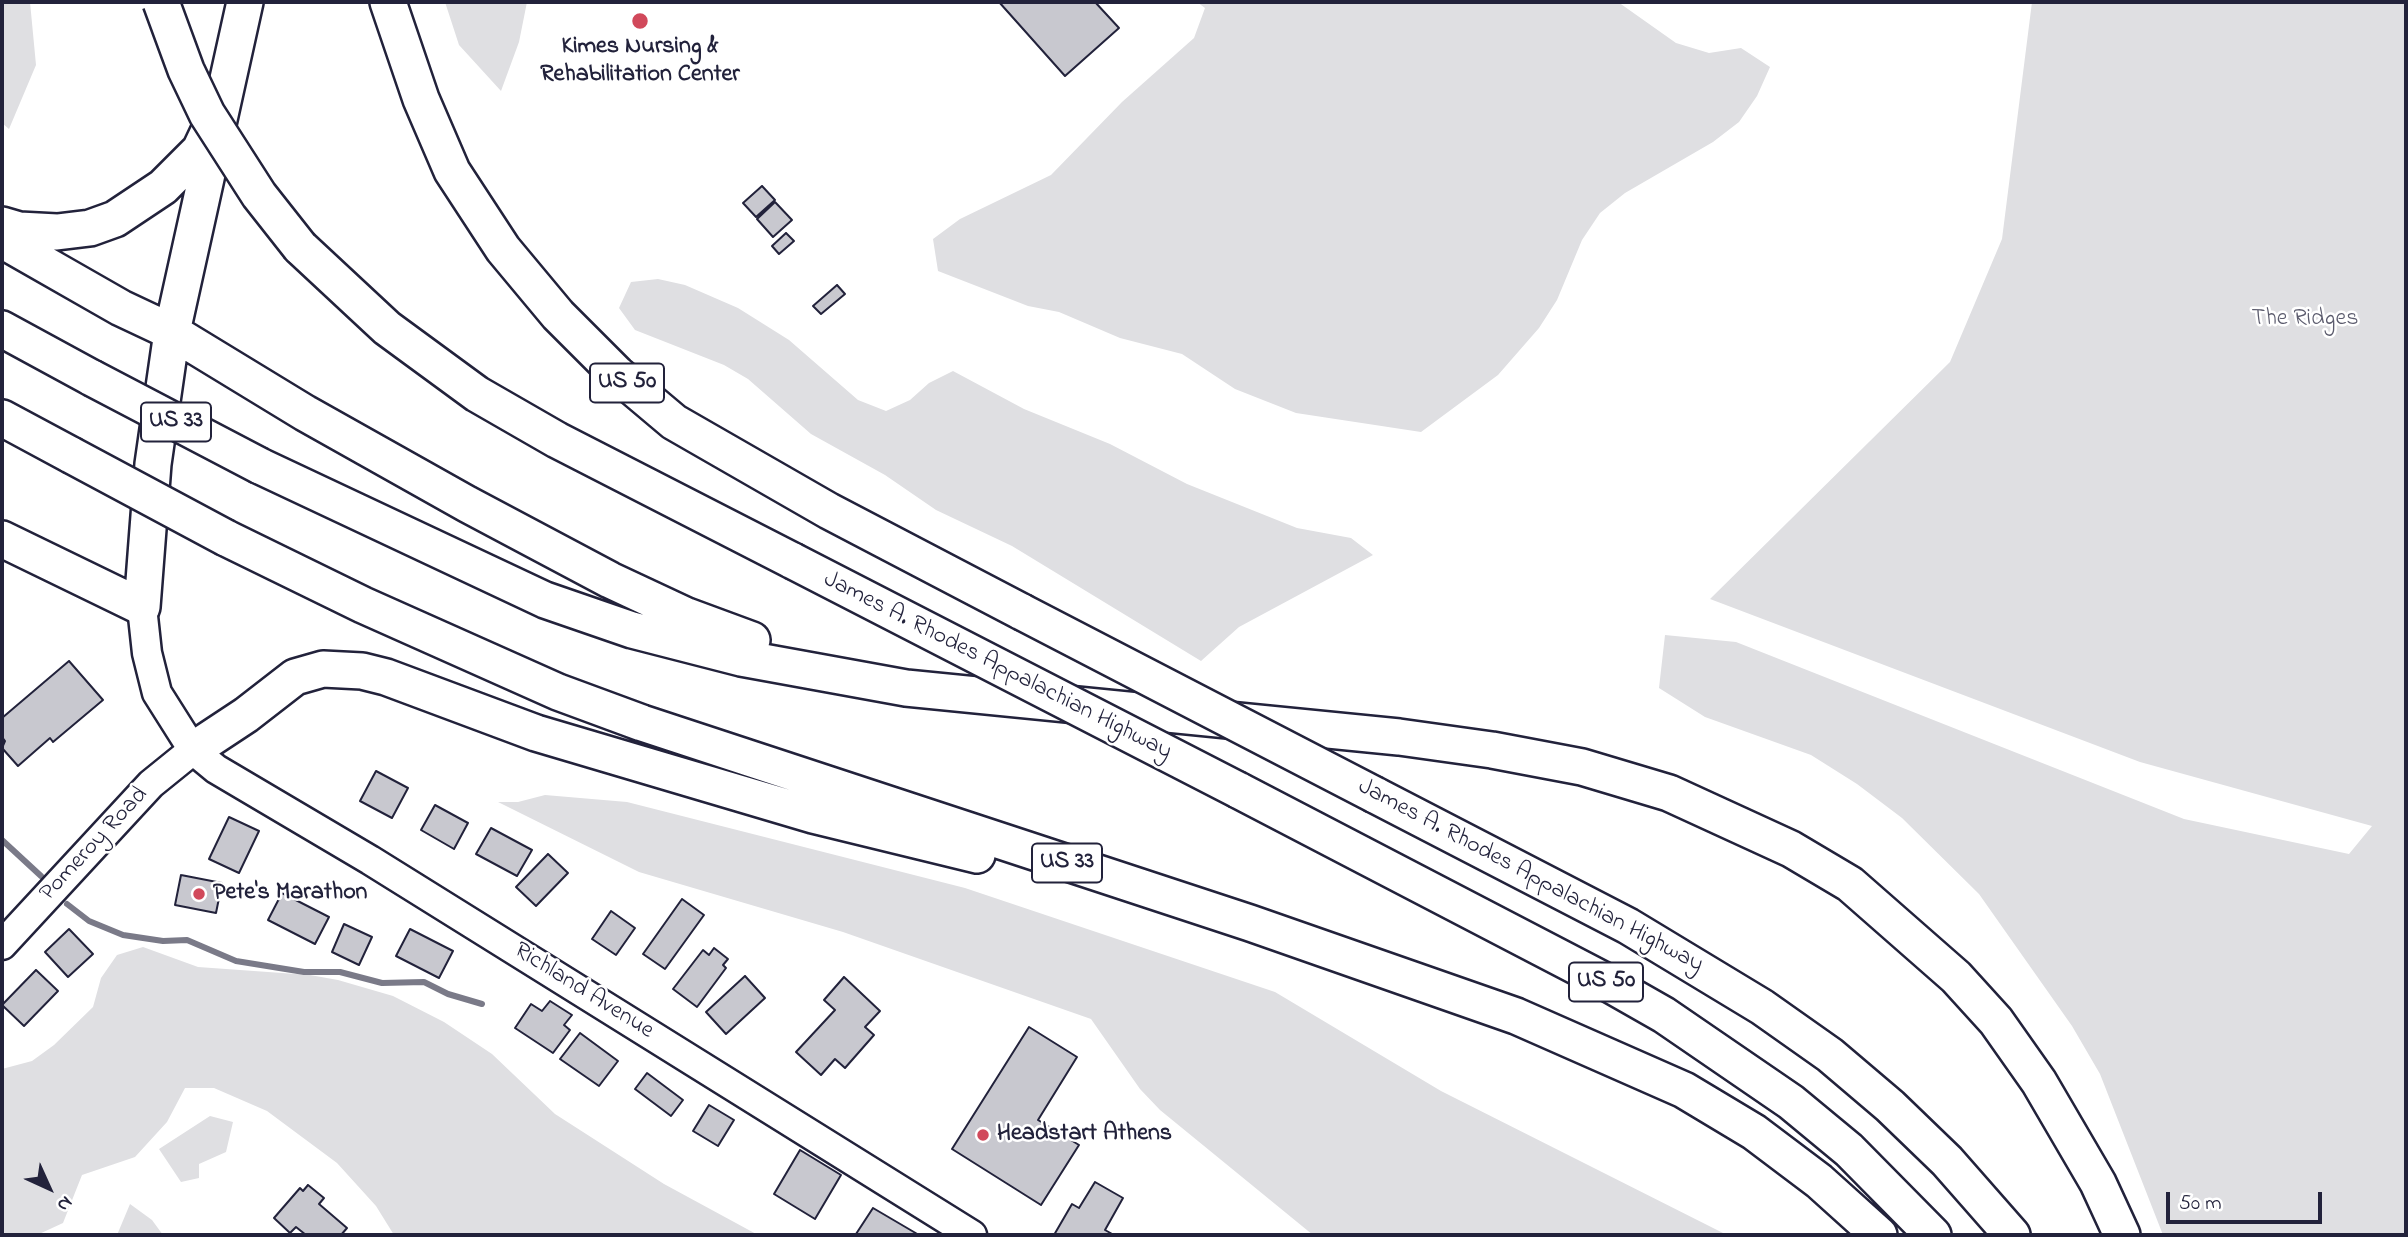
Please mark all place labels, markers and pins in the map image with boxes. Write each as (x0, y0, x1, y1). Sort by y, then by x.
marker: Kimes Nursing & Rehabilitation Center (630, 11, 650, 31)
place label: Kimes Nursing & Rehabilitation Center (540, 34, 740, 90)
place label: Pete's Marathon (213, 880, 367, 908)
marker: Pete's Marathon (191, 886, 207, 902)
place label: Headstart Athens (997, 1121, 1172, 1149)
marker: Headstart Athens (975, 1127, 991, 1143)

